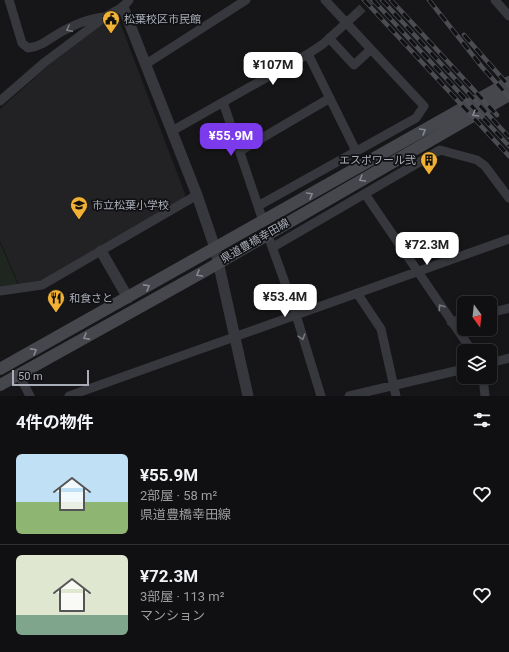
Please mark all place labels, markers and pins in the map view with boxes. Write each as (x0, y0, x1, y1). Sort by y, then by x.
public building icon: 松葉校区市民館 (101, 9, 121, 34)
place label: 松葉校区市民館 (124, 13, 201, 26)
pin: ¥107M (245, 52, 301, 86)
pin: ¥55.9M (198, 123, 264, 157)
building icon: エスポワール弐 (419, 150, 439, 175)
place label: エスポワール弐 (339, 154, 416, 167)
school or university icon: 市立松葉小学校 (69, 195, 89, 220)
place label: 市立松葉小学校 (92, 199, 169, 212)
pin: ¥72.3M (394, 232, 460, 266)
pin: ¥53.4M (252, 284, 318, 318)
restaurant icon: 和食さと (46, 288, 66, 313)
place label: 和食さと (69, 292, 113, 305)

